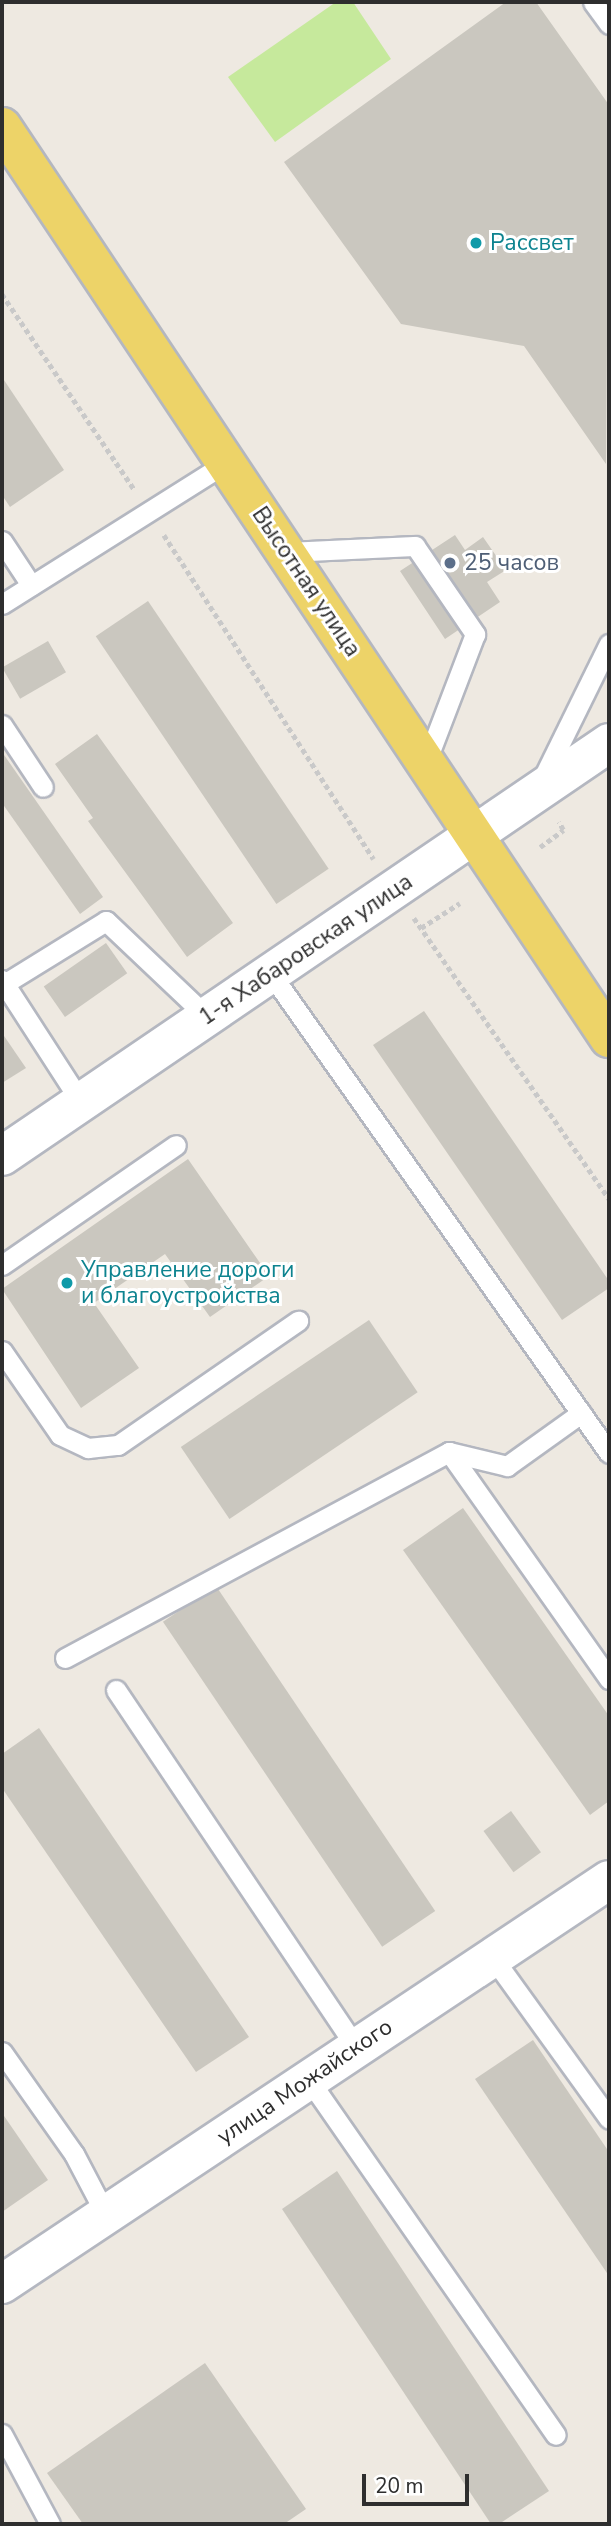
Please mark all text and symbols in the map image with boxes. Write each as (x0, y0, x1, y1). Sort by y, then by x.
place label: Рассвет (490, 229, 574, 257)
marker: Рассвет (468, 235, 484, 251)
street label: Высотная улица (246, 502, 366, 662)
place label: 25 часов (464, 549, 559, 577)
marker: 25 часов (442, 555, 458, 571)
street label: 1-я Хабаровская улица (194, 868, 418, 1032)
place label: Управление дороги и благоустройства (81, 1256, 294, 1310)
marker: Управление дороги и благоустройства (59, 1275, 75, 1291)
street label: улица Можайского (212, 2013, 398, 2151)
scale bar (366, 2460, 473, 2504)
text: 20 m (375, 2472, 424, 2500)

